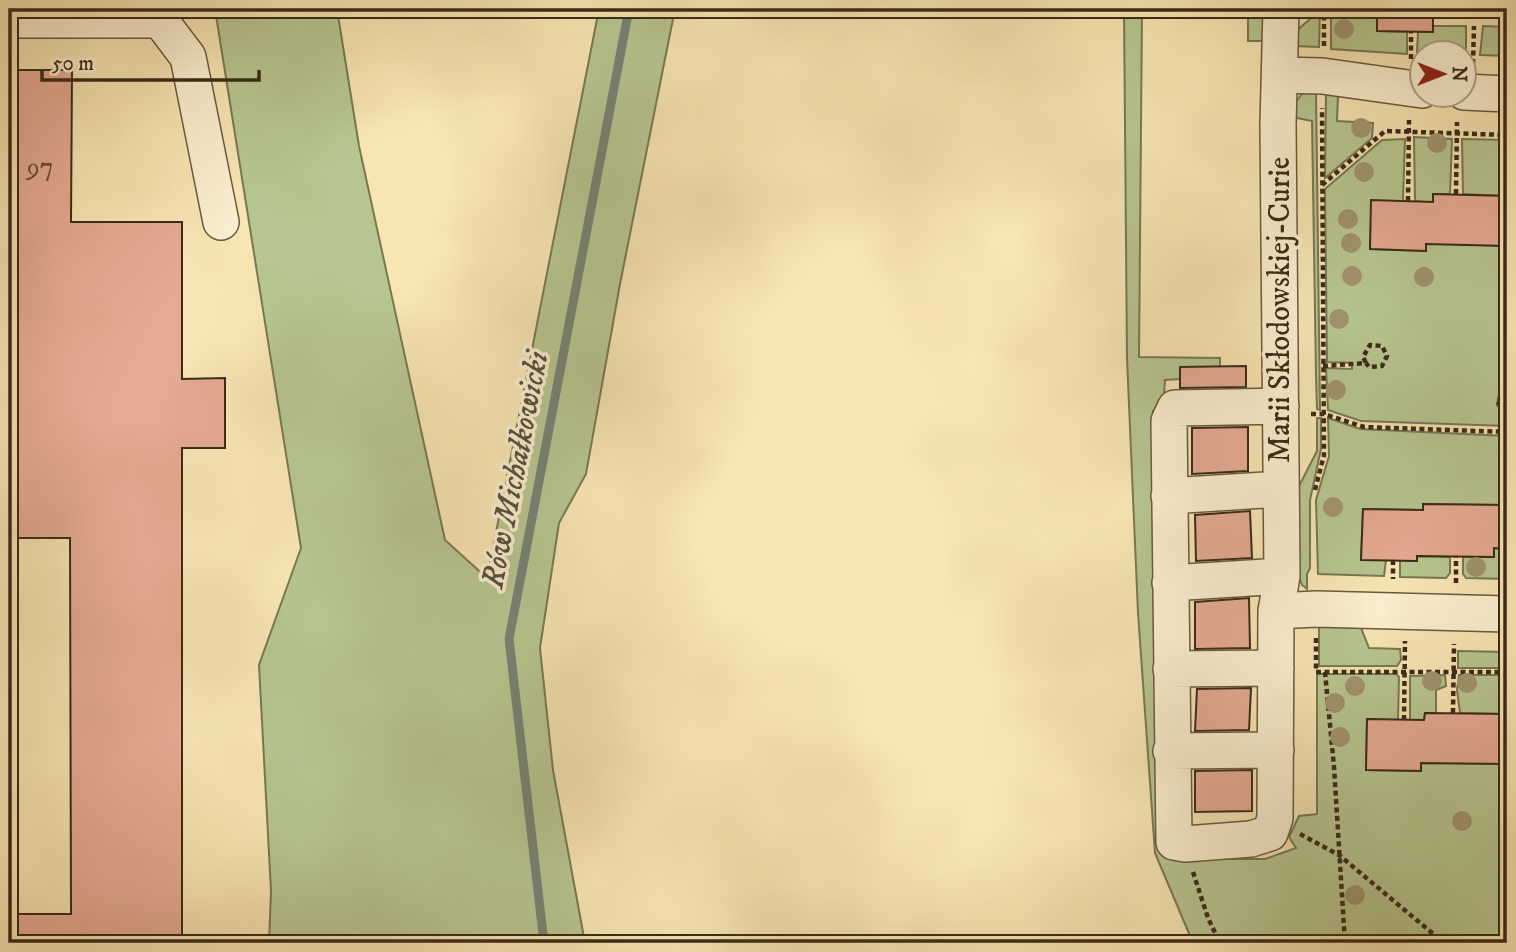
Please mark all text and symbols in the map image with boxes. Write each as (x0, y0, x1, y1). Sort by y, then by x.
scale bar (42, 38, 259, 82)
north arrow (1408, 38, 1478, 108)
text: 50 m (52, 51, 94, 77)
text: N (1447, 66, 1470, 82)
house number: 97 (25, 151, 53, 184)
street label: Marii Skłodowskiej-Curie (1262, 157, 1299, 463)
water label: Rów Michałkowicki (473, 347, 559, 593)

